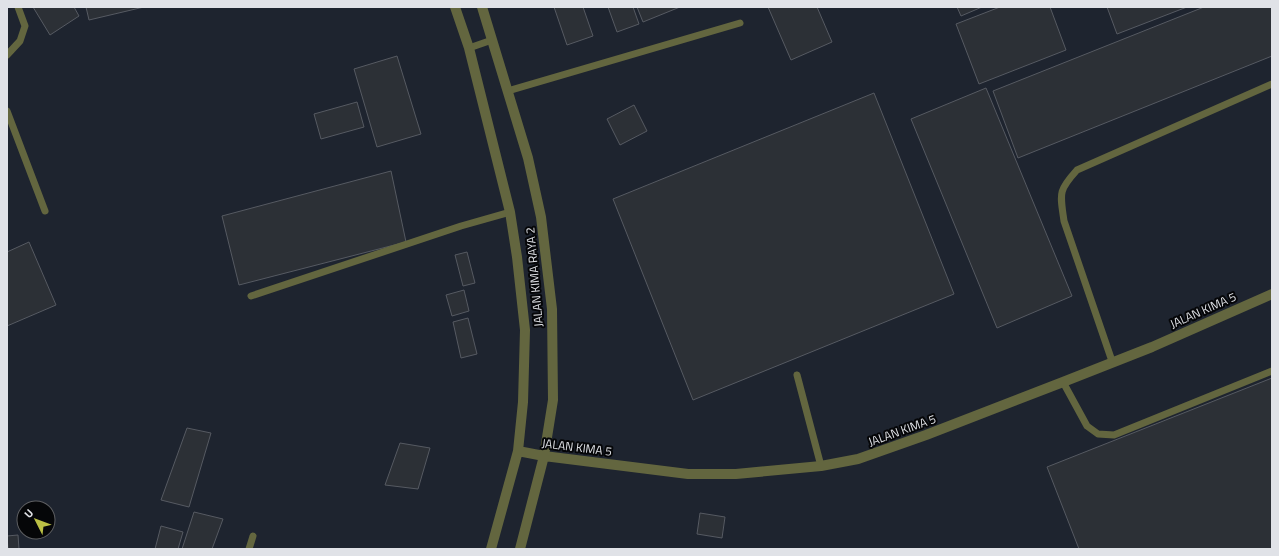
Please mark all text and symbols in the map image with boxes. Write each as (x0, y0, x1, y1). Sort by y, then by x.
street label: JALAN KIMA RAYA 2 (520, 226, 548, 328)
street label: JALAN KIMA 5 (1167, 287, 1239, 333)
street label: JALAN KIMA 5 (866, 409, 939, 451)
street label: JALAN KIMA 5 (541, 433, 613, 461)
north arrow (16, 500, 56, 540)
text: U (20, 505, 37, 521)

